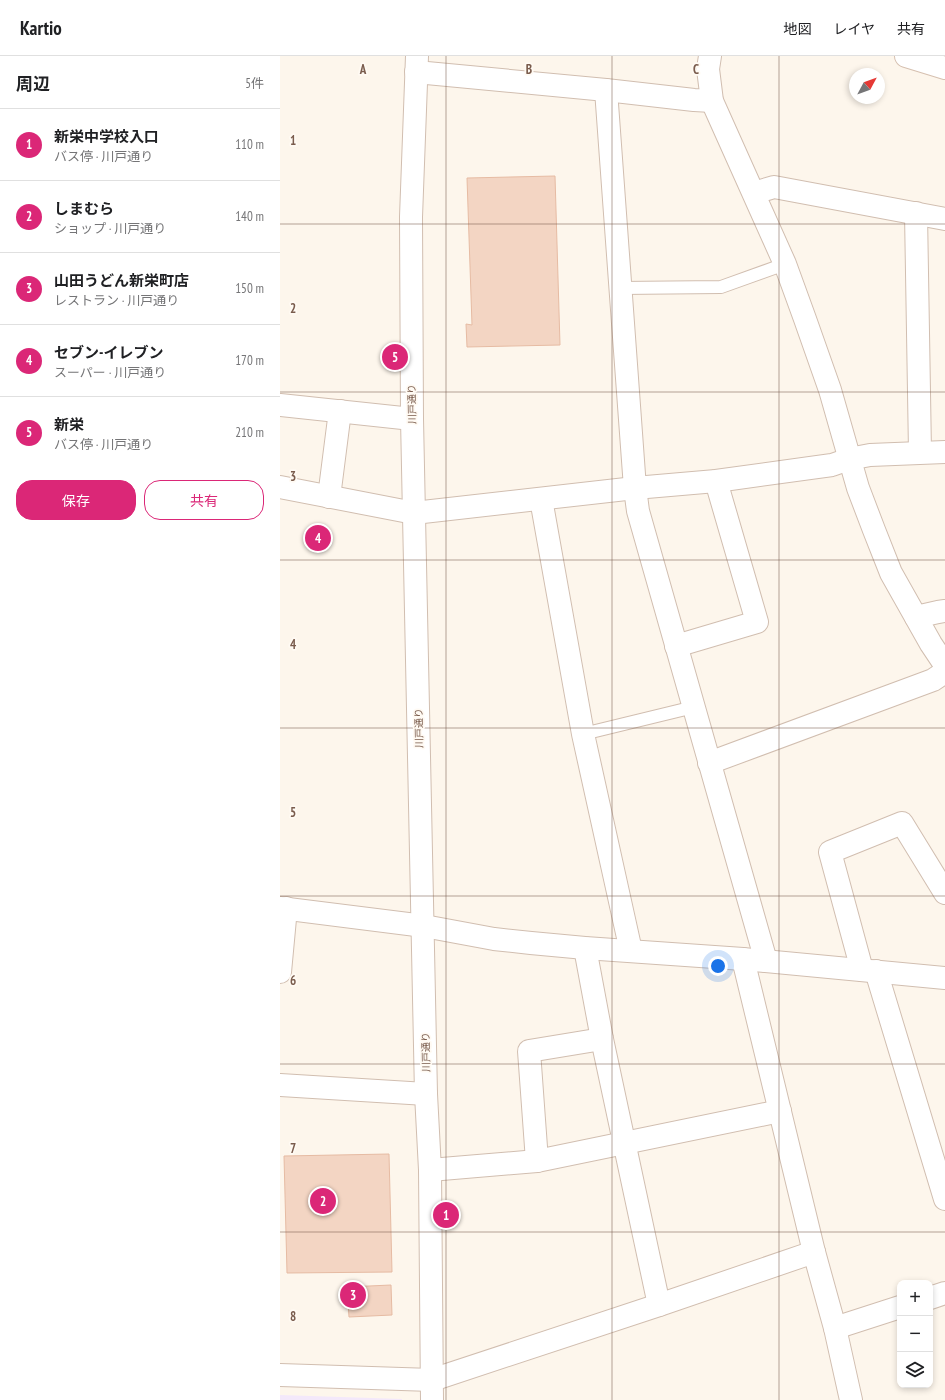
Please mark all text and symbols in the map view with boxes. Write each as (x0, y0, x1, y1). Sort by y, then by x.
text: Kartio (20, 16, 62, 40)
text: 地図 (783, 20, 811, 38)
text: レイヤ (833, 20, 875, 38)
text: 共有 (897, 20, 925, 38)
text: A (359, 61, 367, 78)
text: B (526, 61, 532, 78)
text: C (693, 61, 699, 78)
north arrow (849, 68, 885, 104)
text: 周辺 (16, 73, 50, 95)
text: 5件 (245, 75, 264, 92)
text: 新栄中学校入口 (54, 127, 159, 146)
text: 1 (290, 132, 296, 149)
text: 1 (26, 136, 32, 153)
text: 110 m (235, 136, 264, 153)
text: バス停 · 川戸通り (54, 148, 153, 165)
text: しまむら (54, 199, 114, 218)
text: 2 (26, 208, 32, 225)
text: 140 m (235, 208, 264, 225)
text: ショップ · 川戸通り (54, 220, 166, 237)
text: 山田うどん新栄町店 (54, 271, 189, 290)
text: 3 (26, 280, 32, 297)
text: 150 m (235, 280, 264, 297)
text: レストラン · 川戸通り (54, 292, 179, 309)
text: 2 (290, 300, 296, 317)
pin: 5 (382, 342, 408, 372)
text: セブン-イレブン (54, 343, 163, 362)
text: 4 (26, 352, 32, 369)
text: 170 m (235, 352, 264, 369)
text: スーパー · 川戸通り (54, 364, 166, 381)
street label: 川戸通り (405, 384, 419, 424)
text: 新栄 (54, 415, 84, 434)
text: 5 (26, 424, 32, 441)
text: 210 m (235, 424, 264, 441)
text: バス停 · 川戸通り (54, 436, 153, 453)
text: 3 (290, 468, 296, 485)
button: 保存 (16, 480, 136, 520)
button: 共有 (144, 480, 264, 520)
pin: 4 (305, 523, 331, 553)
text: 4 (290, 636, 297, 653)
street label: 川戸通り (412, 708, 426, 748)
text: 5 (290, 804, 296, 821)
your location (708, 956, 728, 976)
text: 6 (290, 972, 296, 989)
street label: 川戸通り (419, 1032, 433, 1072)
text: 7 (290, 1140, 296, 1157)
pin: 2 (310, 1186, 336, 1216)
pin: 1 (433, 1200, 459, 1230)
pin: 3 (340, 1280, 366, 1310)
map controls (897, 1280, 933, 1388)
button: + (897, 1280, 933, 1316)
text: 8 (290, 1308, 296, 1325)
button: − (897, 1316, 933, 1352)
button: layers (897, 1352, 933, 1388)

